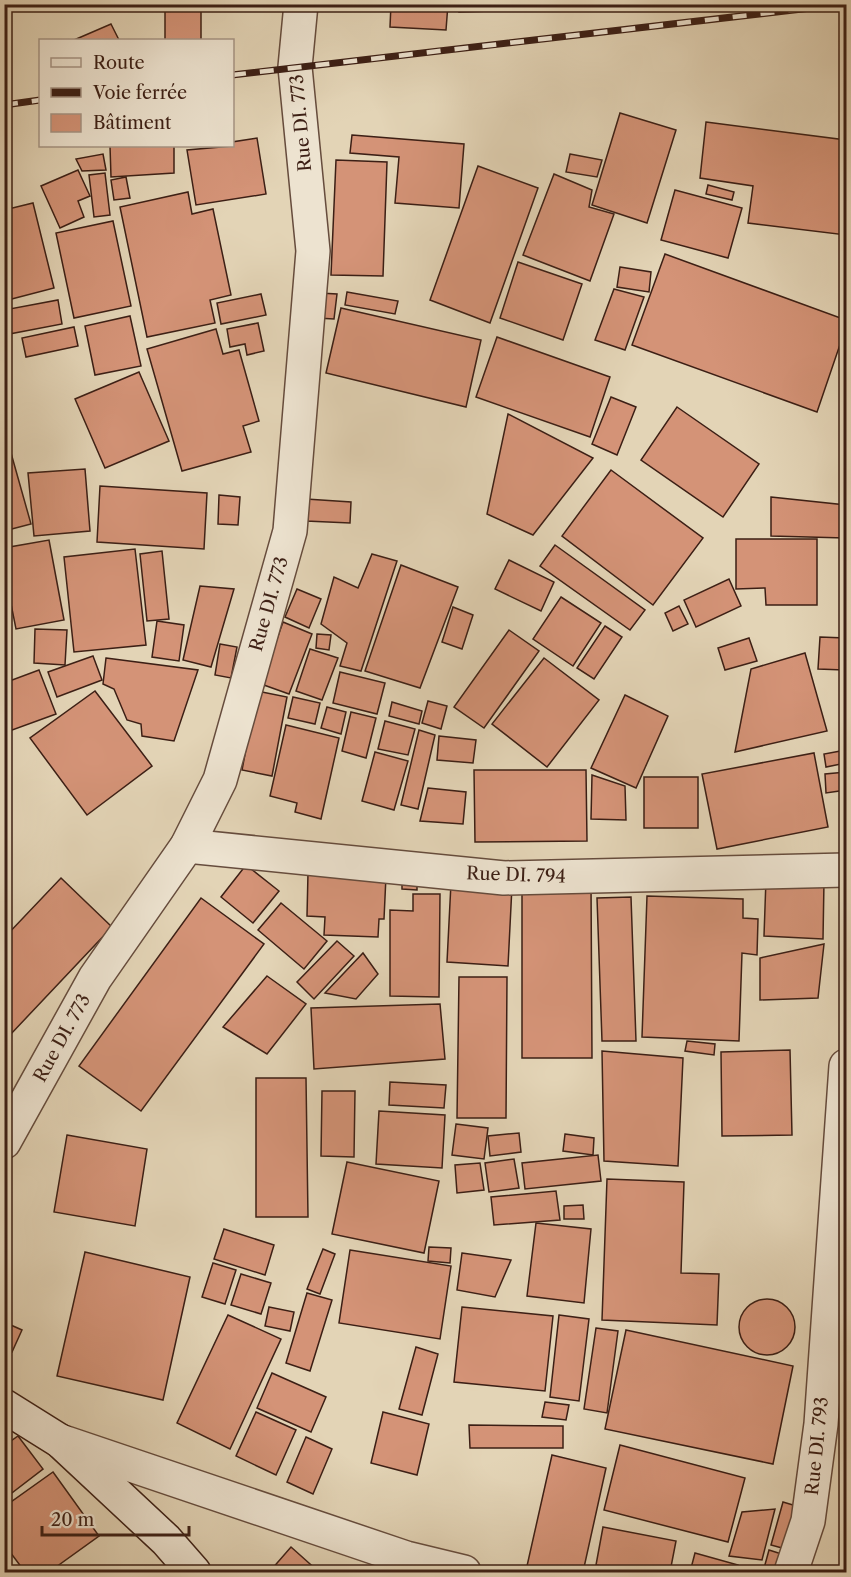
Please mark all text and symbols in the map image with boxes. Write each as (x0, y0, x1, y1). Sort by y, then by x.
legend (39, 39, 234, 147)
text: Route (93, 52, 145, 74)
street label: Rue DI. 773 (286, 74, 316, 172)
text: Voie ferrée (92, 82, 187, 104)
text: Bâtiment (93, 112, 172, 134)
street label: Rue DI. 773 (245, 554, 293, 654)
street label: Rue DI. 794 (466, 862, 566, 888)
street label: Rue DI. 773 (29, 990, 95, 1086)
street label: Rue DI. 793 (801, 1396, 833, 1496)
scale bar (42, 1499, 189, 1537)
text: 20 m (51, 1509, 95, 1531)

